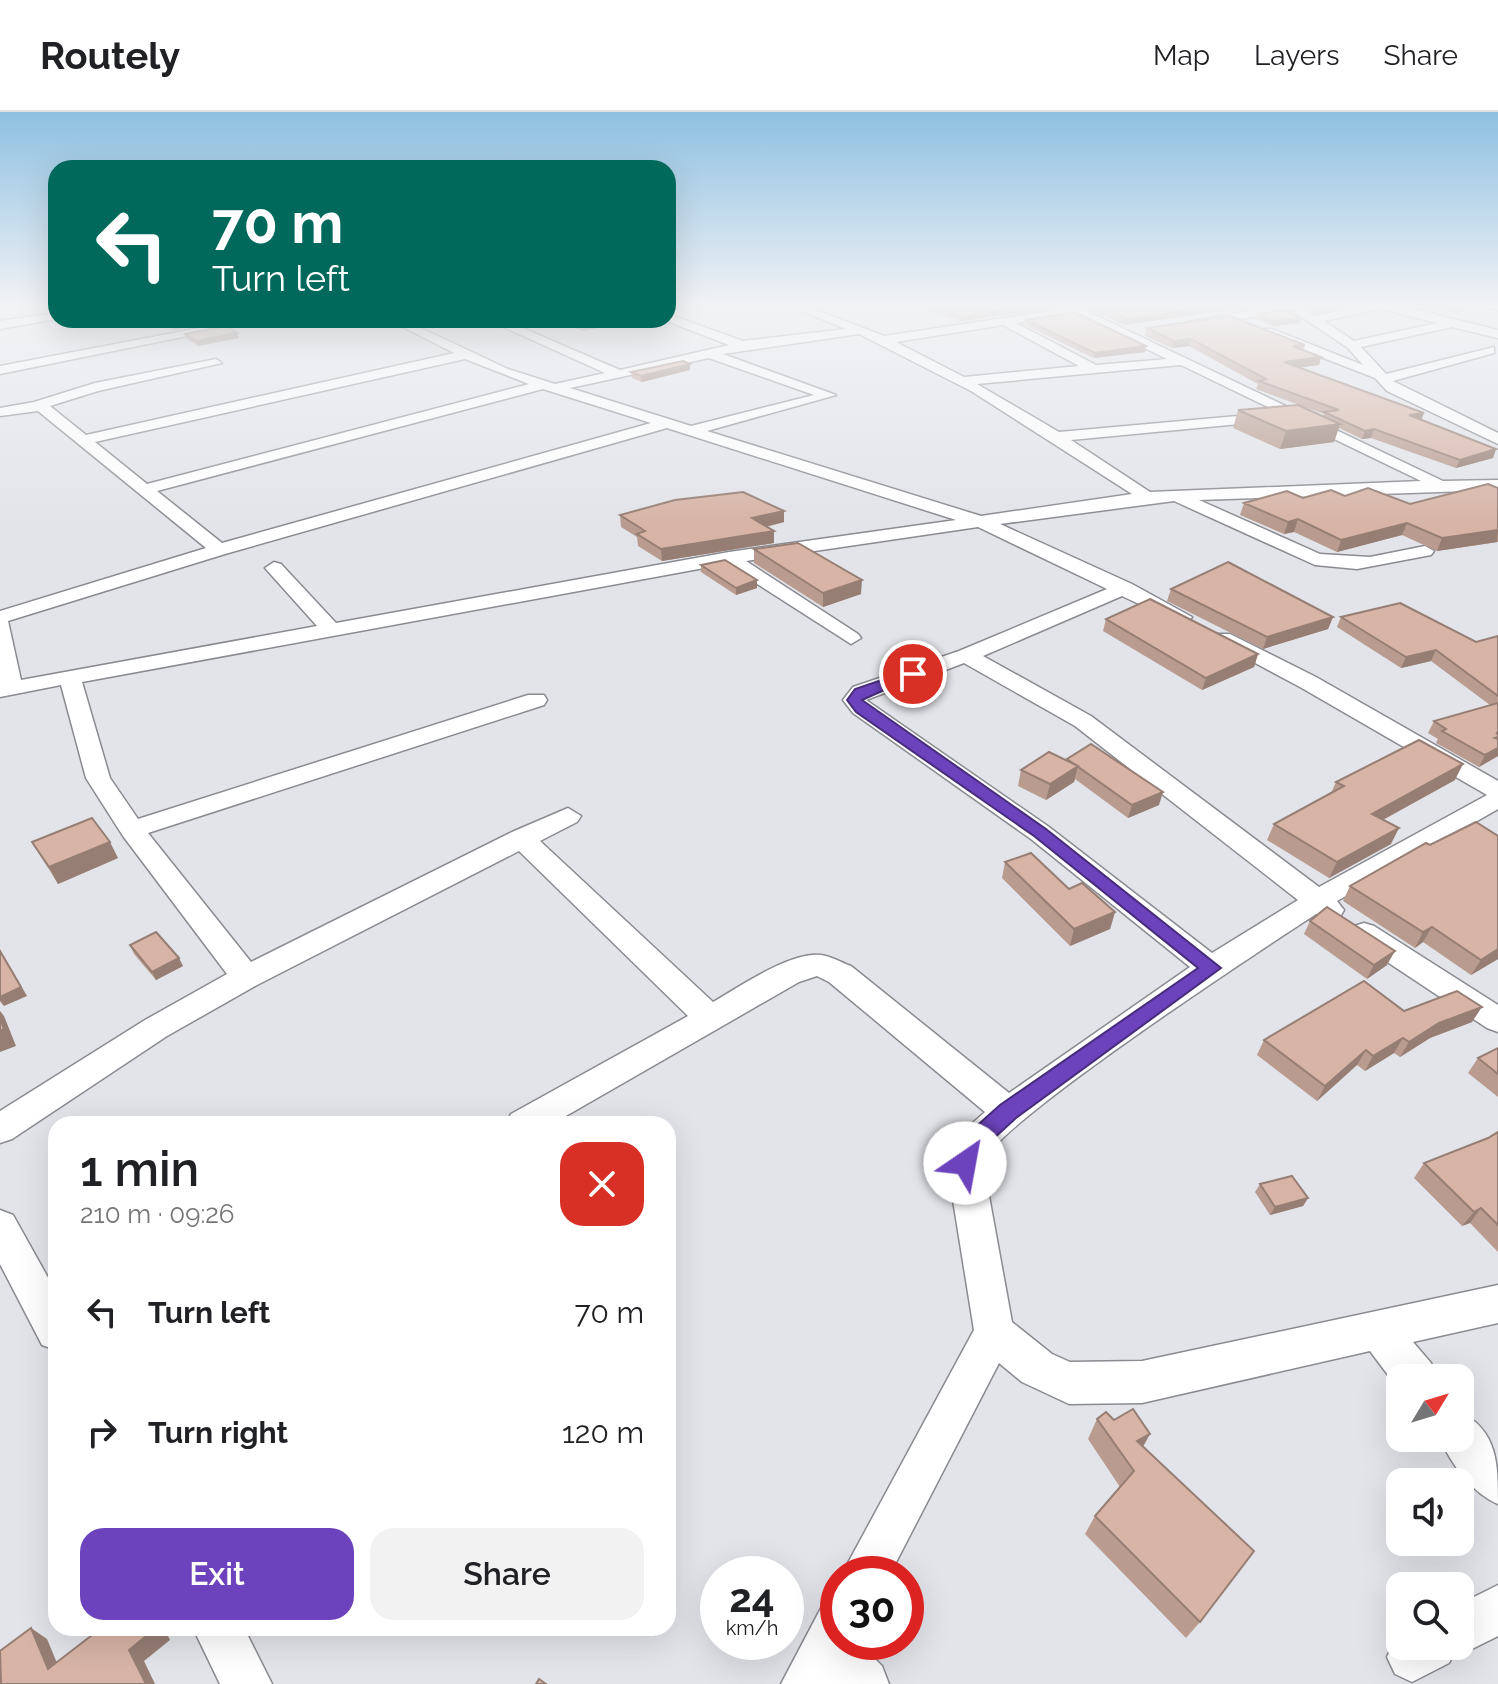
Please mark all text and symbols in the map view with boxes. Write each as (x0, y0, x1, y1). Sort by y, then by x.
text: Routely (40, 33, 180, 78)
text: Map (1153, 39, 1210, 72)
text: Layers (1254, 39, 1340, 72)
text: Share (1384, 39, 1458, 72)
text: 70 m (212, 190, 343, 256)
icon: left (80, 192, 184, 296)
text: Turn left (212, 257, 350, 299)
pin (879, 640, 947, 708)
icon: arrive (891, 652, 935, 696)
position arrow (923, 1121, 1007, 1205)
text: 1 min (80, 1141, 199, 1197)
button: close (560, 1142, 644, 1226)
text: 210 m · 09:26 (80, 1199, 235, 1229)
icon: left (80, 1290, 124, 1334)
text: Turn left (148, 1295, 270, 1330)
text: 70 m (574, 1295, 644, 1330)
north arrow (1386, 1364, 1474, 1452)
map controls (1386, 1364, 1474, 1660)
icon: right (80, 1410, 124, 1454)
text: Turn right (148, 1415, 288, 1450)
text: 120 m (562, 1415, 644, 1450)
button: sound (1386, 1468, 1474, 1556)
button: Exit (80, 1528, 354, 1620)
button: Share (370, 1528, 644, 1620)
speed limit sign: 30 (820, 1556, 924, 1660)
button: search (1386, 1572, 1474, 1660)
text: 24 (729, 1574, 775, 1621)
text: km/h (726, 1616, 778, 1640)

